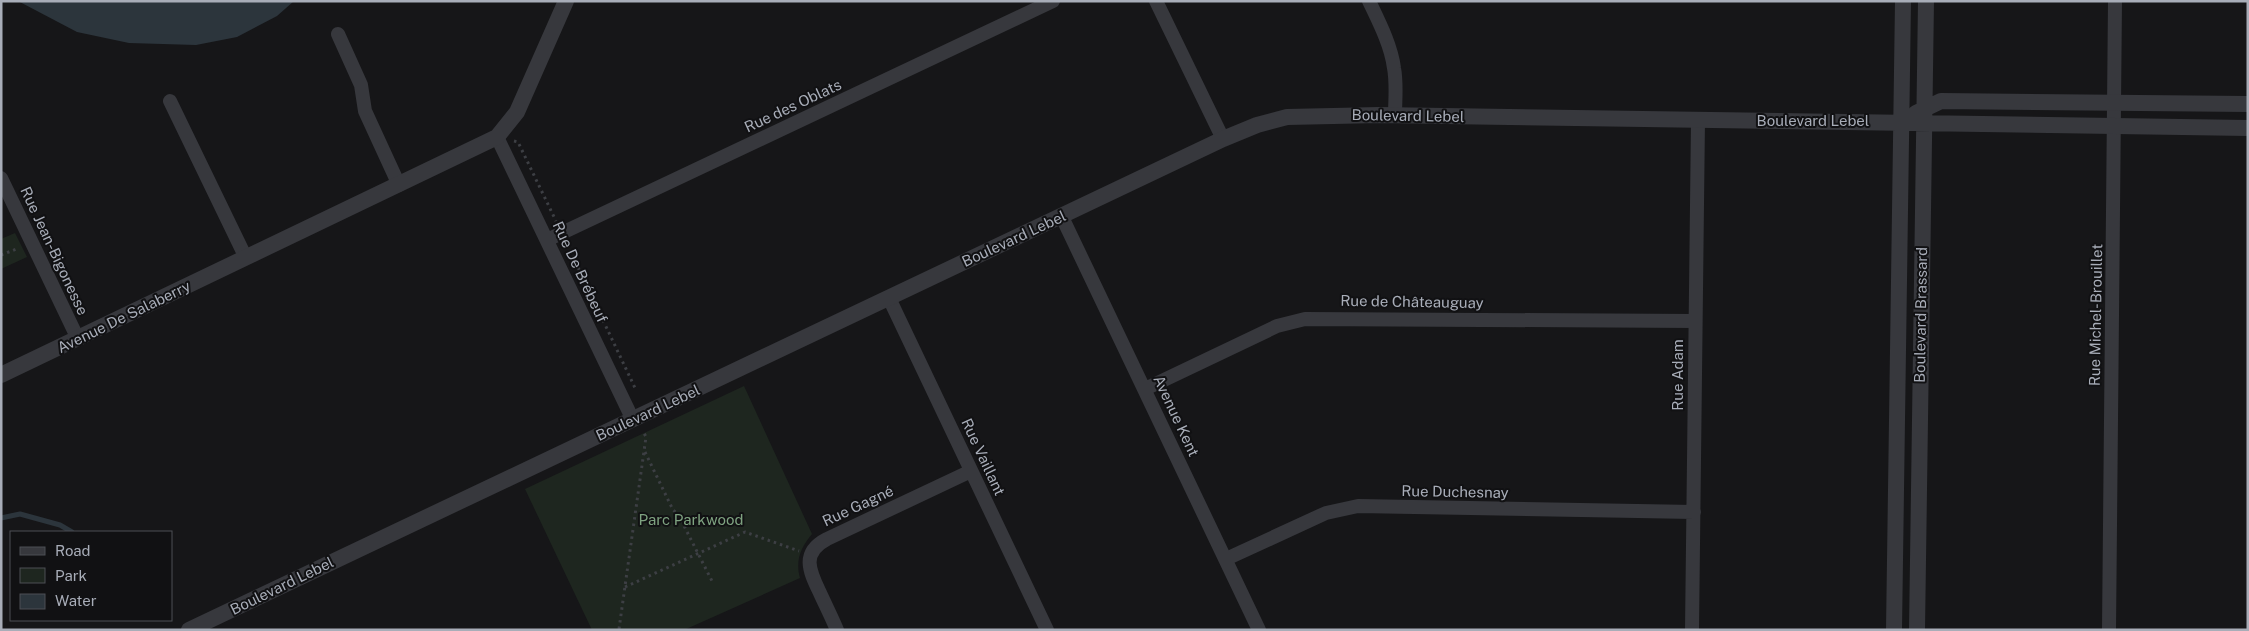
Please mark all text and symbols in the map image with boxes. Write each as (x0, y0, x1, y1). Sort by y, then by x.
street label: Rue des Oblats (742, 76, 844, 135)
street label: Boulevard Lebel (1351, 106, 1465, 125)
street label: Boulevard Lebel (1757, 112, 1869, 129)
street label: Rue Jean-Bigonesse (17, 184, 92, 318)
street label: Boulevard Lebel (959, 207, 1068, 270)
street label: Rue De Brébeuf (550, 219, 611, 325)
street label: Rue Michel-Brouillet (2086, 244, 2105, 386)
street label: Boulevard Brassard (1911, 247, 1930, 383)
street label: Avenue De Salaberry (54, 277, 193, 356)
street label: Rue de Châteauguay (1340, 292, 1484, 311)
street label: Rue Adam (1669, 339, 1686, 411)
street label: Avenue Kent (1150, 373, 1203, 459)
street label: Boulevard Lebel (593, 381, 702, 444)
street label: Rue Vaillant (958, 415, 1009, 498)
street label: Rue Gagné (820, 482, 896, 529)
street label: Rue Duchesnay (1401, 482, 1509, 501)
park label: Parc Parkwood (639, 511, 743, 528)
legend (10, 531, 172, 621)
text: Road (55, 542, 91, 559)
street label: Boulevard Lebel (227, 553, 336, 618)
text: Park (55, 567, 87, 584)
text: Water (55, 592, 97, 609)

